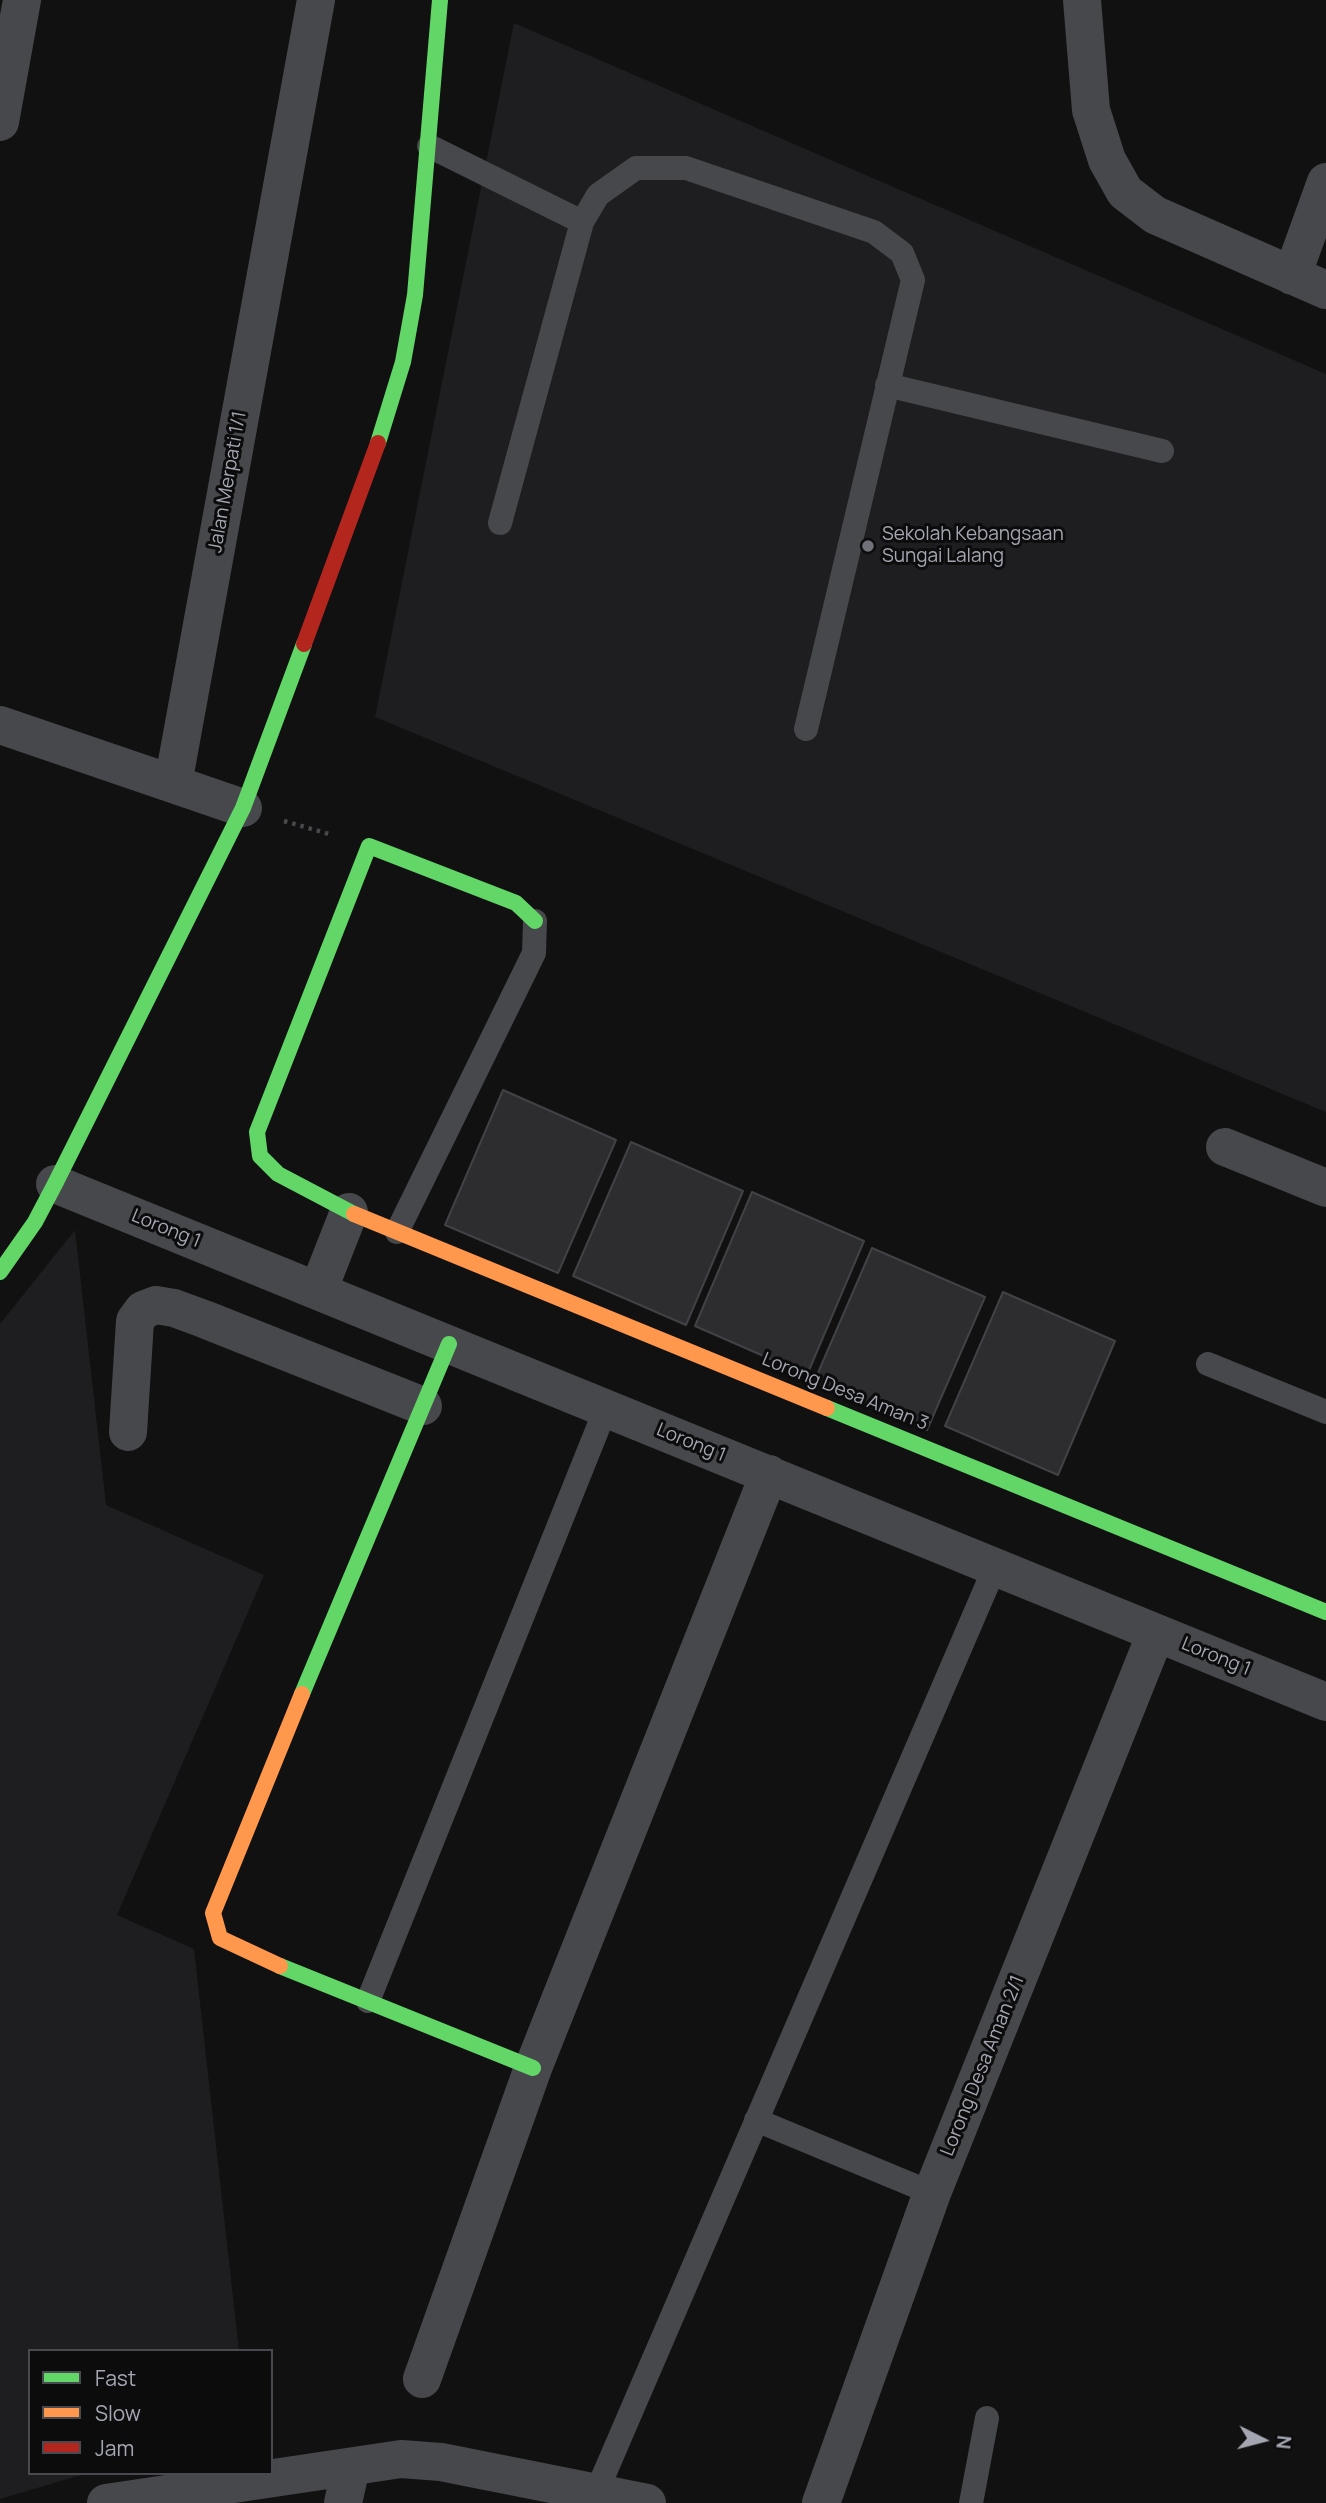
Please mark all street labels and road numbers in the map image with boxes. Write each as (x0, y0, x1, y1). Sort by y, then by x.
street label: Jalan Merpati 1/1 (204, 410, 252, 554)
street label: Lorong 1 (128, 1205, 204, 1253)
street label: Lorong Desa Aman 3 (758, 1348, 932, 1436)
street label: Lorong 1 (653, 1419, 729, 1467)
street label: Lorong 1 (1178, 1633, 1254, 1681)
street label: Lorong Desa Aman 2/1 (936, 1972, 1030, 2160)

